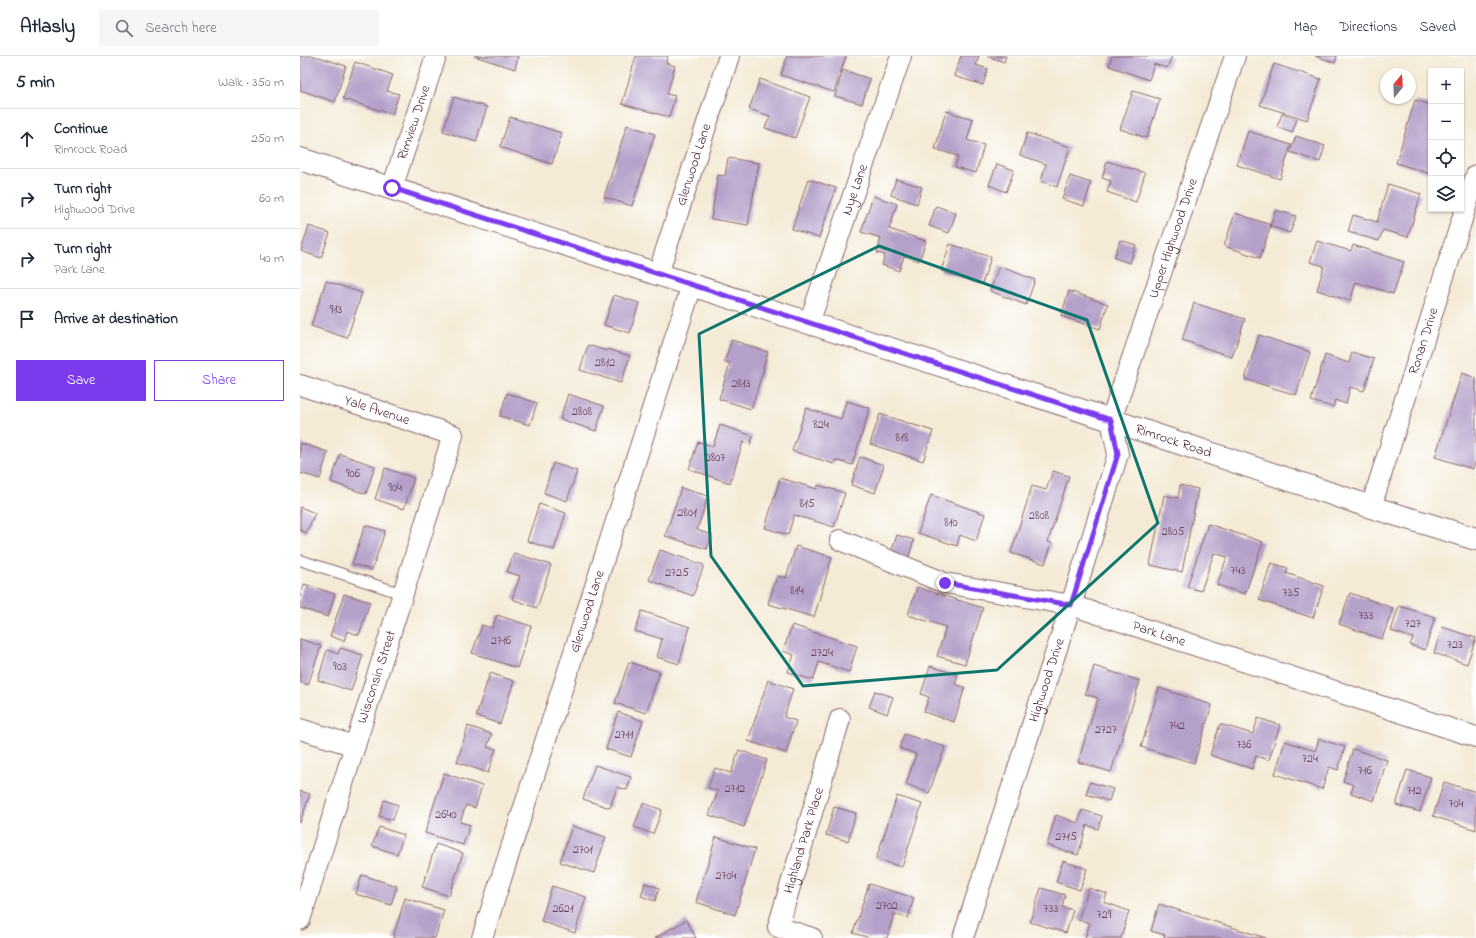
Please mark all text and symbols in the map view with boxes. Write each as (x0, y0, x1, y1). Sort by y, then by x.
search box (99, 10, 379, 46)
text: Atlasly (20, 14, 75, 41)
icon: search (113, 17, 135, 39)
text: Search here (145, 17, 217, 39)
text: Map (1294, 17, 1317, 38)
text: Directions (1339, 17, 1397, 38)
text: Saved (1419, 17, 1456, 38)
north arrow (1380, 68, 1416, 104)
map controls (1428, 68, 1464, 212)
button: + (1428, 68, 1464, 104)
text: 5 min (16, 70, 55, 95)
text: Walk · 350 m (218, 73, 284, 92)
street label: Rimview Drive (392, 82, 436, 163)
button: − (1428, 104, 1464, 140)
text: Continue (54, 118, 108, 140)
street label: Glenwood Lane (670, 120, 717, 208)
icon: ahead (16, 128, 38, 150)
text: 250 m (251, 129, 284, 148)
text: Rimrock Road (54, 140, 127, 159)
button: locate (1428, 140, 1464, 176)
street label: Nye Lane (836, 161, 874, 218)
street label: Upper Highwood Drive (1143, 175, 1203, 301)
button: layers (1428, 176, 1464, 212)
text: Turn right (54, 178, 112, 200)
route start (383, 179, 401, 197)
icon: right (16, 188, 38, 210)
text: 60 m (259, 189, 284, 208)
text: Highwood Drive (54, 200, 135, 219)
text: Turn right (54, 238, 112, 260)
icon: right (16, 248, 38, 270)
text: 40 m (260, 249, 284, 268)
text: Park Lane (54, 260, 105, 279)
house number: 913 (330, 301, 342, 319)
street label: Ronan Drive (1403, 304, 1444, 377)
icon: arrive (16, 308, 38, 330)
text: Arrive at destination (54, 308, 178, 330)
house number: 2812 (595, 354, 615, 372)
button: Save (16, 360, 146, 401)
button: Share (154, 360, 284, 401)
house number: 2813 (731, 375, 751, 393)
street label: Yale Avenue (341, 390, 413, 431)
house number: 2808 (572, 403, 593, 421)
house number: 824 (813, 416, 829, 434)
street label: Rimrock Road (1133, 418, 1215, 464)
house number: 818 (896, 429, 909, 447)
house number: 2807 (705, 449, 725, 467)
house number: 906 (346, 465, 361, 483)
house number: 904 (388, 479, 402, 497)
house number: 815 (799, 495, 815, 513)
house number: 2801 (677, 504, 697, 522)
house number: 2808 (1029, 507, 1050, 525)
house number: 810 (944, 514, 958, 532)
house number: 2805 (1162, 523, 1184, 541)
house number: 743 (1231, 562, 1245, 580)
house number: 2725 (665, 564, 689, 582)
street label: Glenwood Lane (564, 567, 610, 655)
route end (936, 574, 954, 592)
house number: 814 (790, 582, 804, 600)
house number: 735 (1283, 584, 1300, 602)
house number: 733 (1359, 607, 1373, 625)
street label: Park Lane (1130, 615, 1189, 652)
house number: 727 (1405, 615, 1421, 633)
street label: Wisconsin Street (352, 627, 402, 726)
house number: 2716 (491, 632, 512, 650)
street label: Highwood Drive (1023, 635, 1070, 725)
house number: 723 (1447, 636, 1463, 654)
house number: 2724 (811, 644, 833, 662)
house number: 903 (333, 658, 347, 676)
house number: 742 (1169, 717, 1185, 735)
house number: 2727 (1095, 721, 1117, 739)
house number: 2711 (615, 726, 633, 744)
house number: 736 (1236, 736, 1252, 754)
house number: 724 (1302, 750, 1318, 768)
house number: 716 (1358, 762, 1373, 780)
house number: 2712 (725, 780, 745, 798)
house number: 712 (1407, 782, 1421, 800)
street label: Highland Park Place (778, 784, 830, 896)
house number: 704 (1448, 795, 1464, 813)
house number: 2640 (435, 806, 457, 824)
house number: 2715 (1055, 828, 1077, 846)
house number: 2701 (573, 841, 593, 859)
house number: 2704 (715, 867, 737, 885)
house number: 2702 (876, 897, 898, 915)
house number: 2621 (552, 900, 574, 918)
house number: 733 (1044, 900, 1058, 918)
house number: 729 (1097, 906, 1112, 924)

